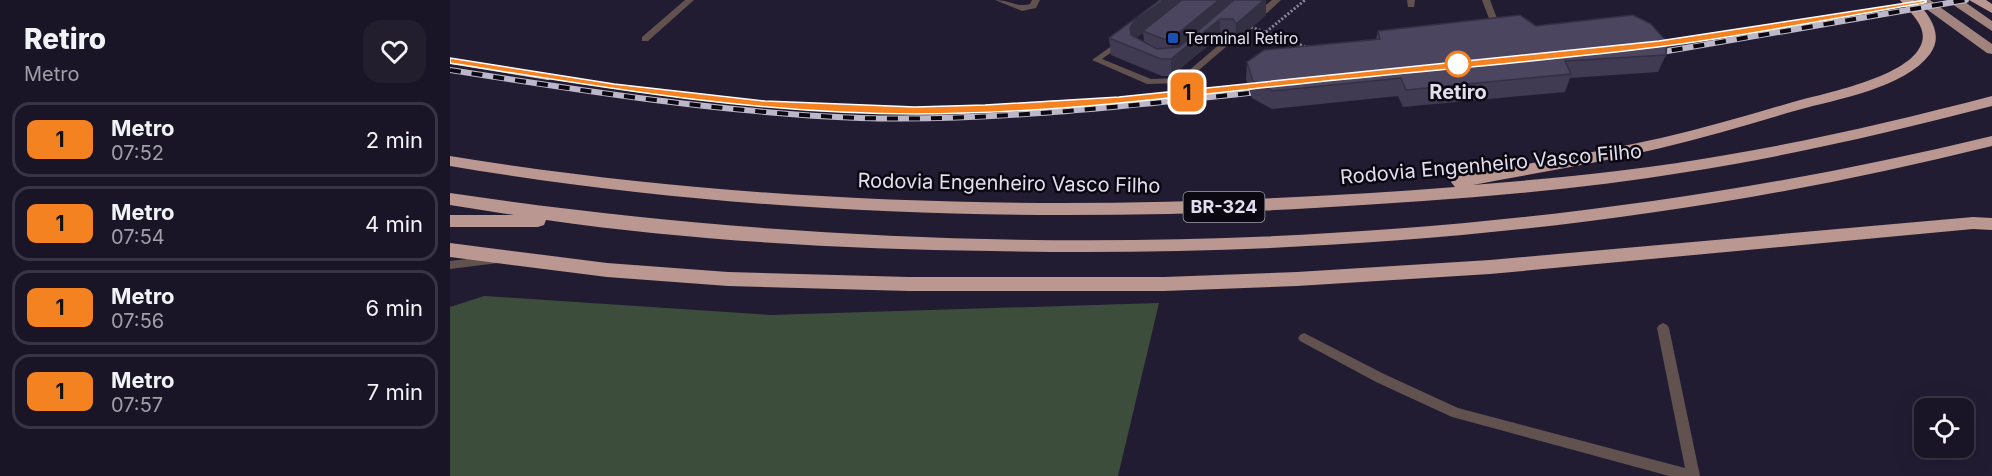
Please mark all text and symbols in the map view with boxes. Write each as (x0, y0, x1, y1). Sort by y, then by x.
button: heart (363, 20, 426, 83)
text: Retiro (24, 22, 106, 56)
place label: Terminal Retiro (1185, 28, 1298, 48)
marker: Terminal Retiro (1166, 31, 1180, 45)
marker: Retiro (1445, 51, 1471, 77)
text: Metro (24, 62, 79, 86)
line badge: 1 (1168, 72, 1206, 112)
text: 1 (1182, 80, 1192, 105)
place label: Retiro (1429, 80, 1487, 104)
text: Metro (111, 115, 175, 141)
text: 1 (55, 127, 65, 152)
text: 2 min (366, 127, 423, 153)
street label: Rodovia Engenheiro Vasco Filho (1339, 139, 1643, 189)
text: 07:52 (111, 141, 164, 165)
street label: Rodovia Engenheiro Vasco Filho (857, 168, 1161, 198)
road number: BR-324 (1184, 192, 1264, 222)
text: Metro (111, 199, 175, 225)
text: 1 (55, 211, 65, 236)
text: 4 min (365, 211, 423, 237)
text: 07:54 (111, 225, 165, 249)
text: Metro (111, 283, 175, 309)
text: 1 (55, 295, 65, 320)
text: 6 min (366, 295, 423, 321)
text: 07:56 (111, 309, 164, 333)
text: Metro (111, 367, 175, 393)
text: 1 (55, 379, 65, 404)
text: 7 min (367, 379, 423, 405)
text: 07:57 (111, 393, 163, 417)
map controls (1914, 398, 1974, 458)
button: locate (1914, 398, 1974, 458)

